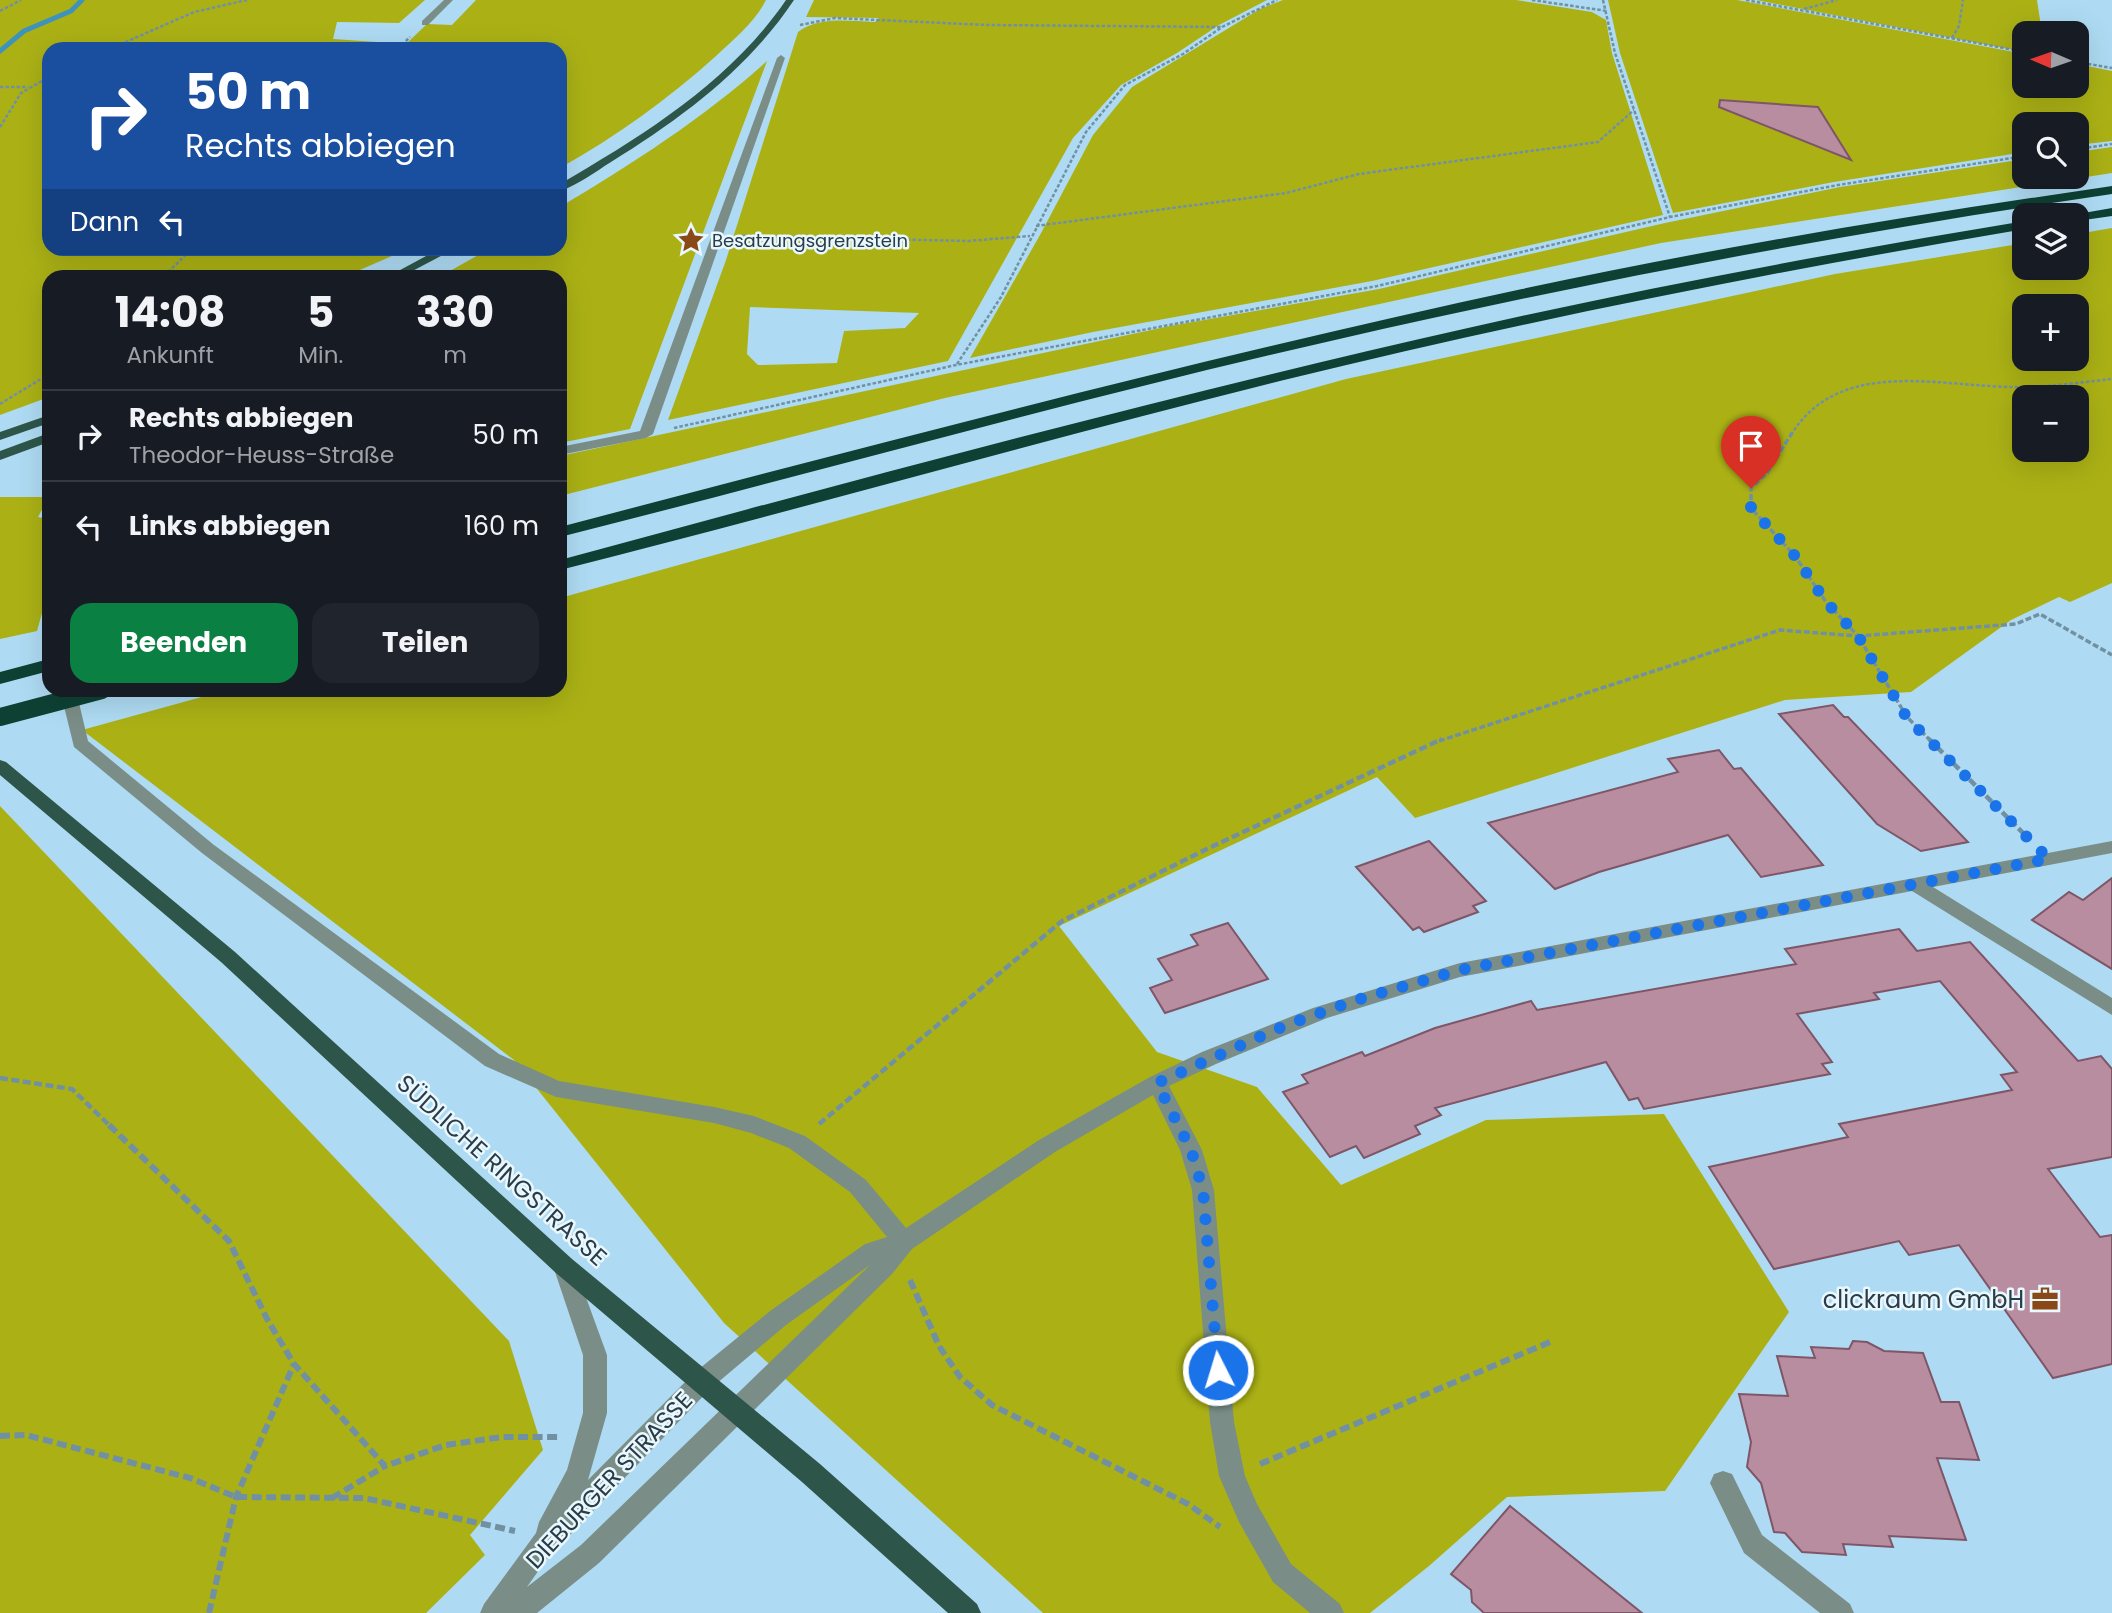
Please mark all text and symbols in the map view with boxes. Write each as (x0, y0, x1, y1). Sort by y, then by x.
north arrow (2012, 21, 2090, 98)
map controls (2012, 21, 2089, 462)
text: 50 m (185, 58, 311, 126)
icon: right (70, 70, 161, 161)
button: search (2012, 112, 2089, 189)
text: Rechts abbiegen (185, 123, 456, 168)
icon: left (153, 203, 191, 241)
button: layers (2012, 203, 2089, 280)
text: Dann (70, 204, 139, 240)
place icon: Besatzungsgrenzstein (676, 225, 706, 255)
place label: Besatzungsgrenzstein (712, 228, 908, 253)
text: 14:08 (115, 283, 226, 342)
text: 5 (307, 283, 334, 342)
text: 330 (416, 283, 494, 342)
button: + (2012, 294, 2089, 371)
text: Ankunft (126, 339, 214, 371)
text: Min. (298, 339, 343, 371)
text: m (443, 339, 467, 371)
button: − (2012, 385, 2089, 462)
text: Rechts abbiegen (129, 400, 354, 436)
pin (1721, 416, 1781, 488)
icon: right (70, 417, 108, 455)
text: 50 m (473, 417, 539, 453)
icon: arrive (1732, 427, 1770, 465)
text: Theodor-Heuss-Straße (129, 439, 394, 471)
icon: left (70, 508, 108, 546)
text: Links abbiegen (129, 508, 331, 544)
text: 160 m (464, 508, 539, 544)
button: Beenden (70, 603, 298, 683)
button: Teilen (312, 603, 539, 683)
street label: SÜDLICHE RINGSTRASSE (390, 1067, 614, 1273)
place label: clickraum GmbH (1823, 1283, 2024, 1316)
office icon: clickraum GmbH (2030, 1284, 2060, 1314)
position arrow (1181, 1333, 1255, 1407)
street label: DIEBURGER STRASSE (518, 1384, 700, 1576)

